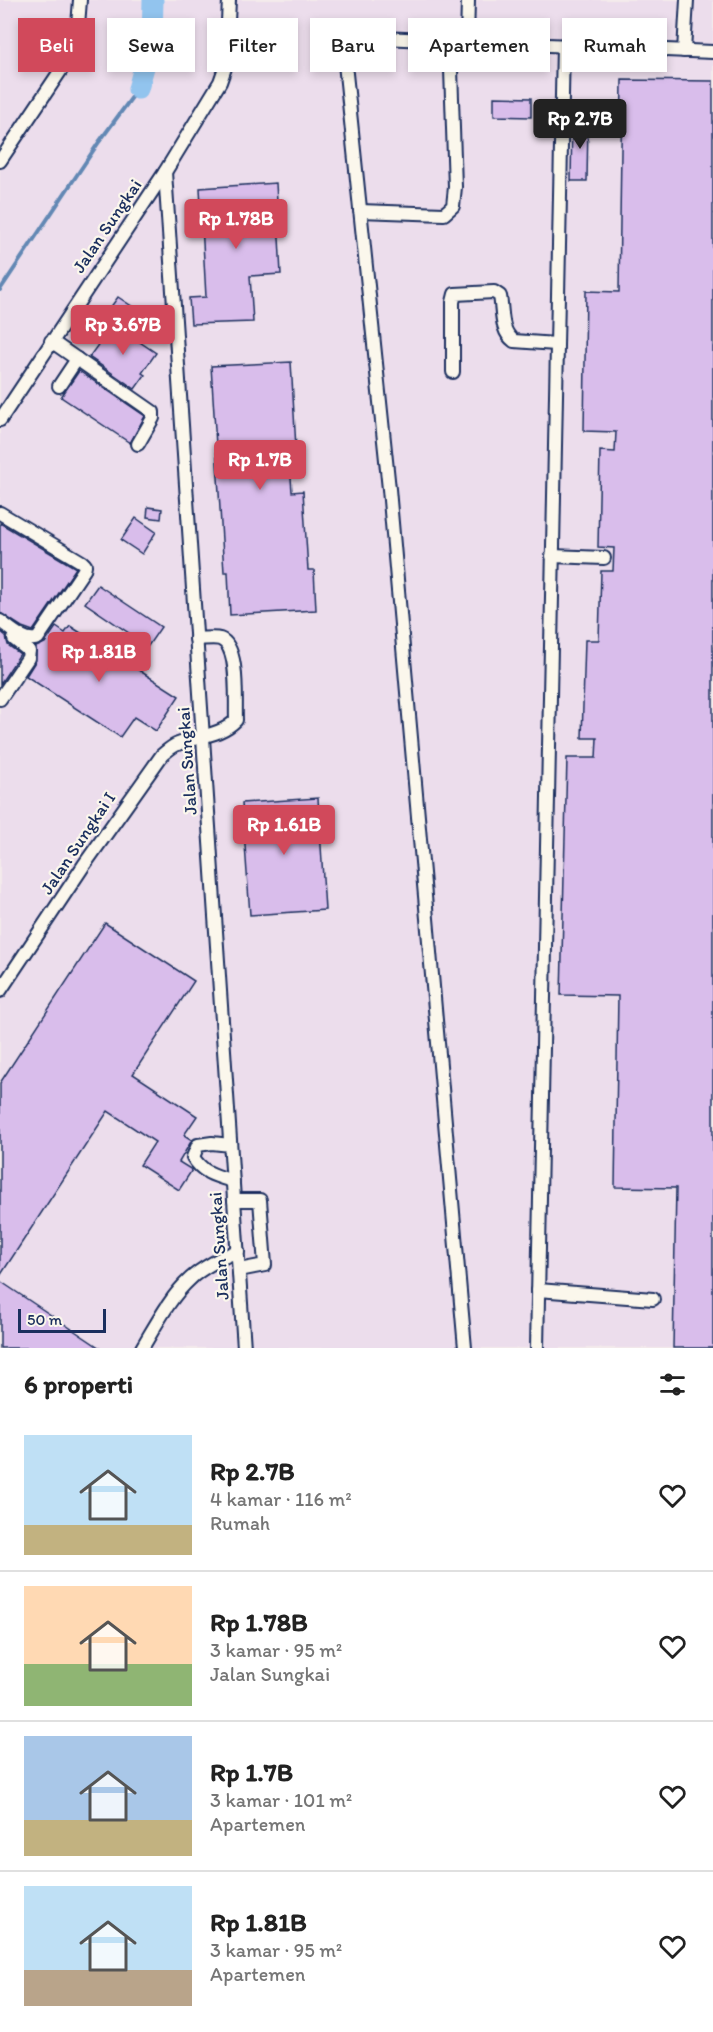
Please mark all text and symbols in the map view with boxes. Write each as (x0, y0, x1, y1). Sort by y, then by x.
chip: Beli (18, 18, 95, 72)
chip: Sewa (107, 18, 195, 72)
chip: Filter (207, 18, 298, 72)
chip: Baru (310, 18, 396, 72)
chip: Apartemen (408, 18, 550, 72)
chip: Rumah (562, 18, 667, 72)
pin: Rp 2.7B (525, 99, 635, 150)
text: Rp 2.7B (547, 106, 613, 130)
street label: Jalan Sungkai (68, 175, 146, 277)
pin: Rp 1.78B (174, 199, 298, 250)
text: Rp 1.78B (198, 206, 274, 230)
pin: Rp 3.67B (61, 305, 185, 356)
text: Rp 3.67B (85, 312, 161, 336)
pin: Rp 1.7B (205, 440, 315, 491)
text: Rp 1.7B (228, 447, 292, 471)
pin: Rp 1.81B (37, 632, 161, 683)
text: Rp 1.81B (62, 639, 136, 663)
street label: Jalan Sungkai (172, 706, 202, 816)
street label: Jalan Sungkai I (36, 788, 120, 898)
pin: Rp 1.61B (222, 805, 346, 856)
text: Rp 1.61B (247, 812, 321, 836)
street label: Jalan Sungkai (204, 1191, 234, 1301)
scale bar (18, 1306, 106, 1334)
text: 50 m (27, 1310, 62, 1329)
text: 6 properti (24, 1368, 133, 1400)
icon: filters (656, 1368, 689, 1401)
text: Rp 2.7B (210, 1455, 295, 1487)
icon: home (72, 1459, 144, 1531)
icon: heart (656, 1479, 689, 1512)
text: 4 kamar · 116 m² (210, 1487, 352, 1511)
text: Rumah (210, 1511, 270, 1535)
text: Rp 1.78B (210, 1606, 308, 1638)
icon: home (72, 1610, 144, 1682)
icon: heart (656, 1630, 689, 1663)
text: 3 kamar · 95 m² (210, 1638, 342, 1662)
text: Jalan Sungkai (210, 1662, 330, 1686)
text: Rp 1.7B (210, 1756, 293, 1788)
icon: home (72, 1760, 144, 1832)
icon: heart (656, 1780, 689, 1813)
text: 3 kamar · 101 m² (210, 1788, 352, 1812)
text: Apartemen (210, 1812, 305, 1836)
text: Rp 1.81B (210, 1906, 307, 1938)
icon: home (72, 1910, 144, 1982)
icon: heart (656, 1930, 689, 1963)
text: 3 kamar · 95 m² (210, 1938, 342, 1962)
text: Apartemen (210, 1962, 305, 1986)

